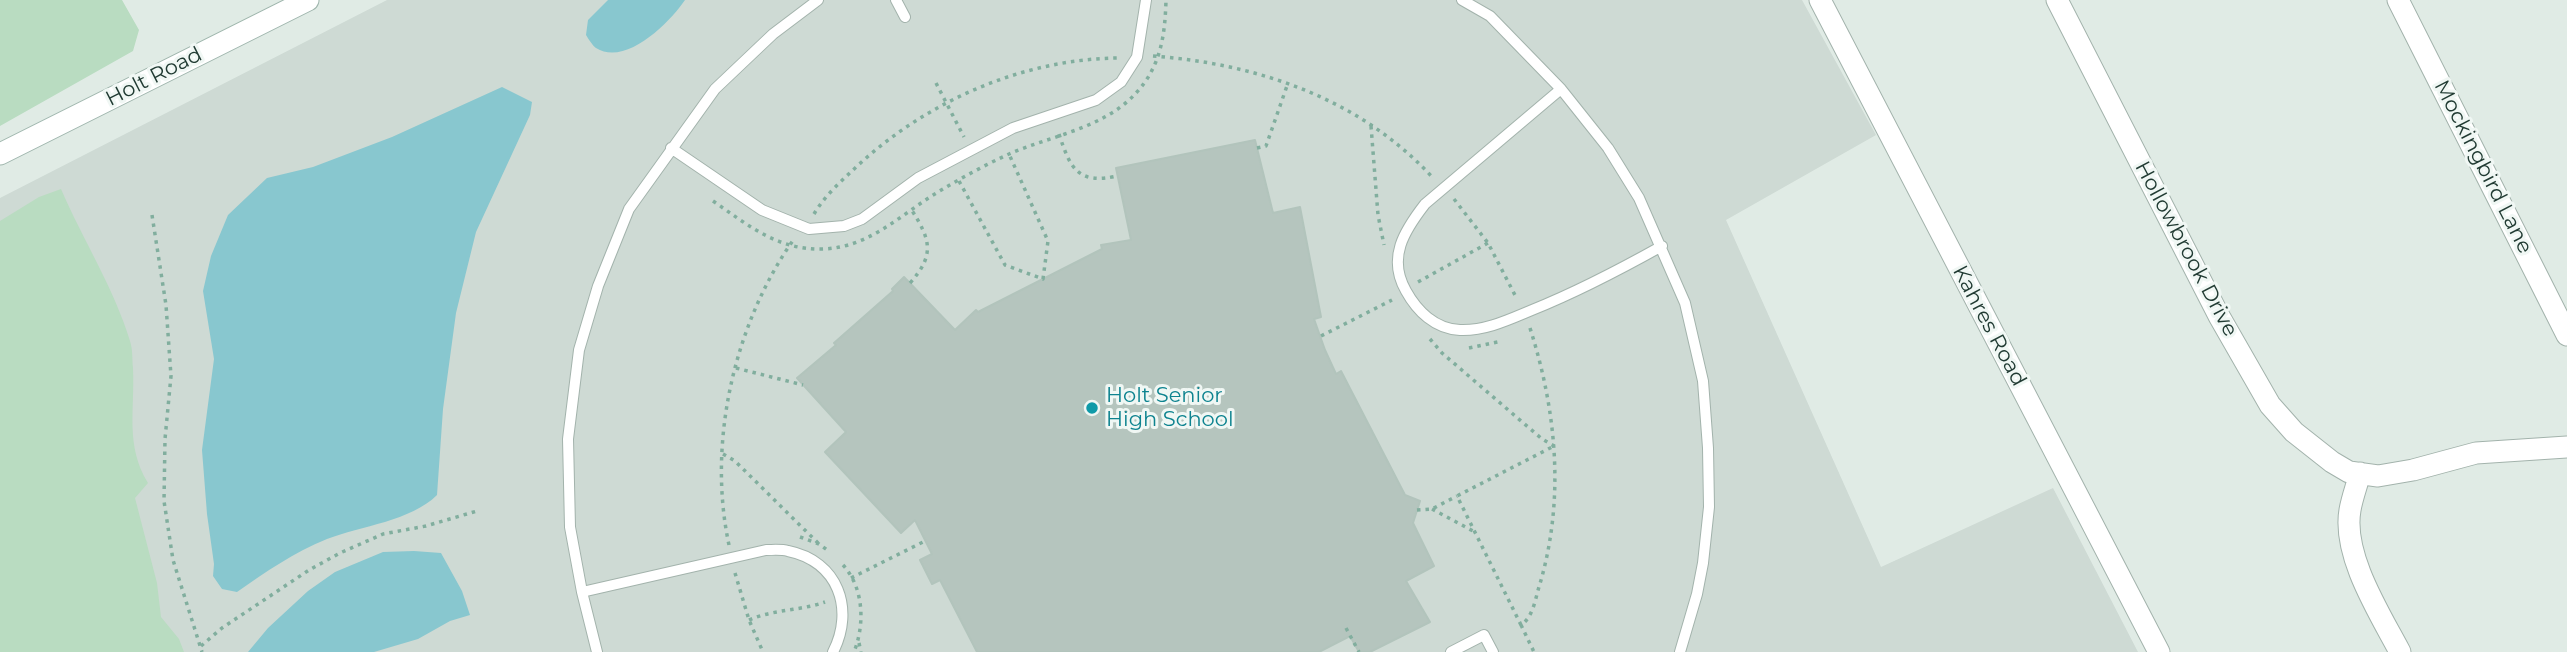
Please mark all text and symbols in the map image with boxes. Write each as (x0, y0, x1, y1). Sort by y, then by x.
street label: Holt Road (102, 42, 206, 112)
street label: Mockingbird Lane (2428, 76, 2538, 258)
street label: Hollowbrook Drive (2129, 157, 2243, 341)
street label: Kahres Road (1947, 261, 2031, 391)
place label: Holt Senior High School (1106, 383, 1234, 433)
marker: Holt Senior High School (1084, 400, 1100, 416)

